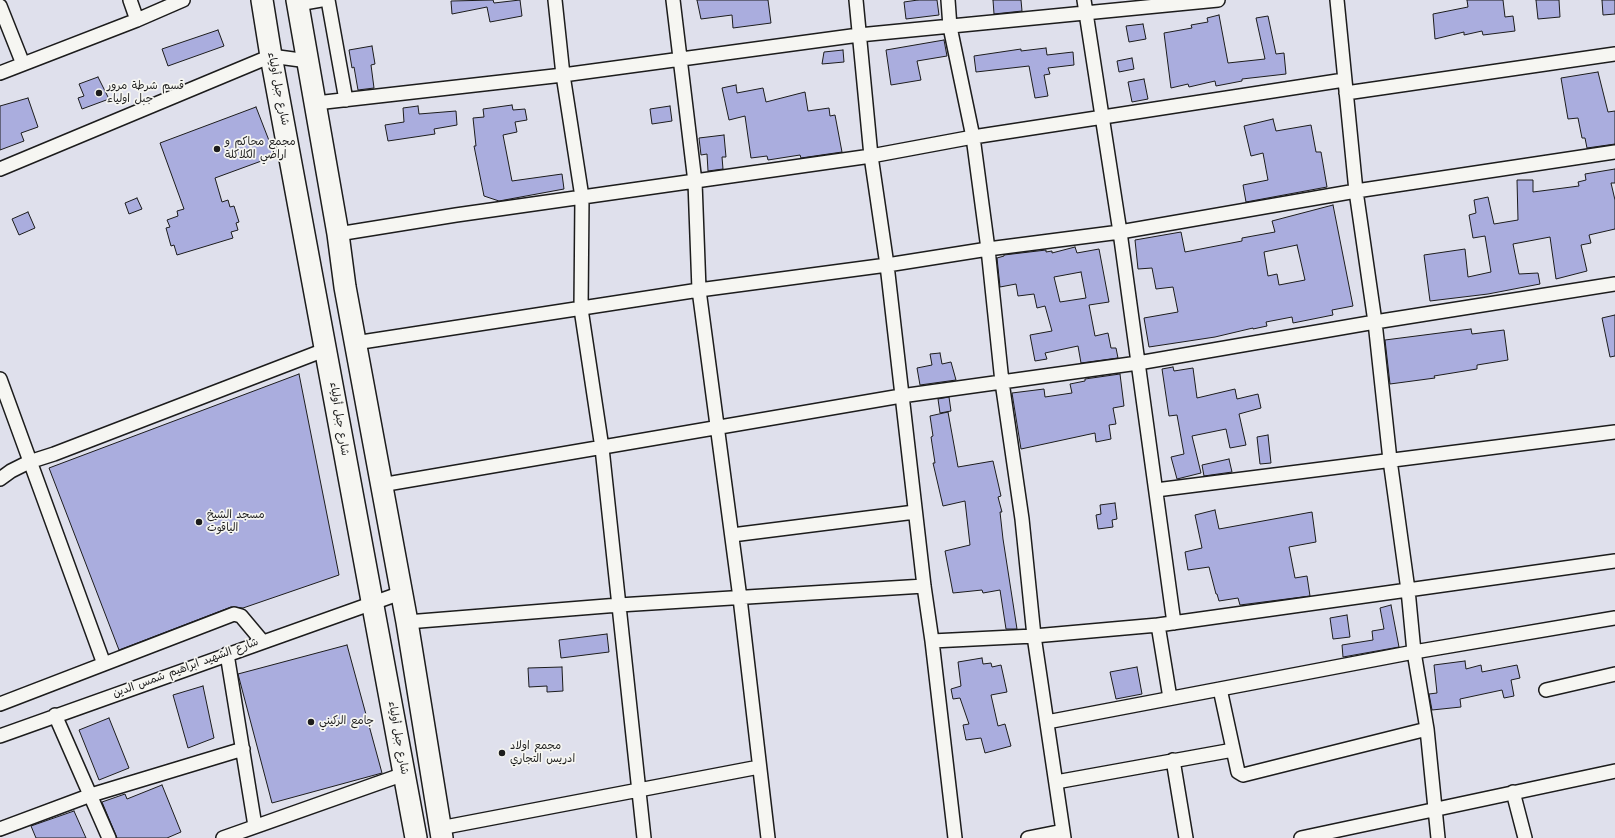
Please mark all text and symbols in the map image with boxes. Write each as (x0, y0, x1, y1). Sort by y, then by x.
street label: شارع جبل أولياء (263, 51, 291, 127)
place label: قسم شرطة مرور جبل اولياء (107, 80, 184, 106)
marker: قسم شرطة مرور جبل اولياء (94, 88, 104, 98)
place label: مجمع محاكم و اراضي الكلاكلة (225, 136, 296, 162)
marker: مجمع محاكم و اراضي الكلاكلة (212, 144, 222, 154)
street label: شارع جبل أولياء (326, 381, 350, 457)
place label: مسجد الشيخ الياقوت (207, 509, 265, 535)
marker: مسجد الشيخ الياقوت (194, 517, 204, 527)
street label: شارع الشهيد ابراهيم شمس الدين (111, 636, 261, 702)
street label: شارع جبل أولياء (384, 700, 410, 776)
place label: جامع الركيني (319, 715, 374, 729)
marker: جامع الركيني (306, 717, 316, 727)
place label: مجمع اولاد ادريس التجاري (510, 740, 575, 766)
marker: مجمع اولاد ادريس التجاري (497, 748, 507, 758)

